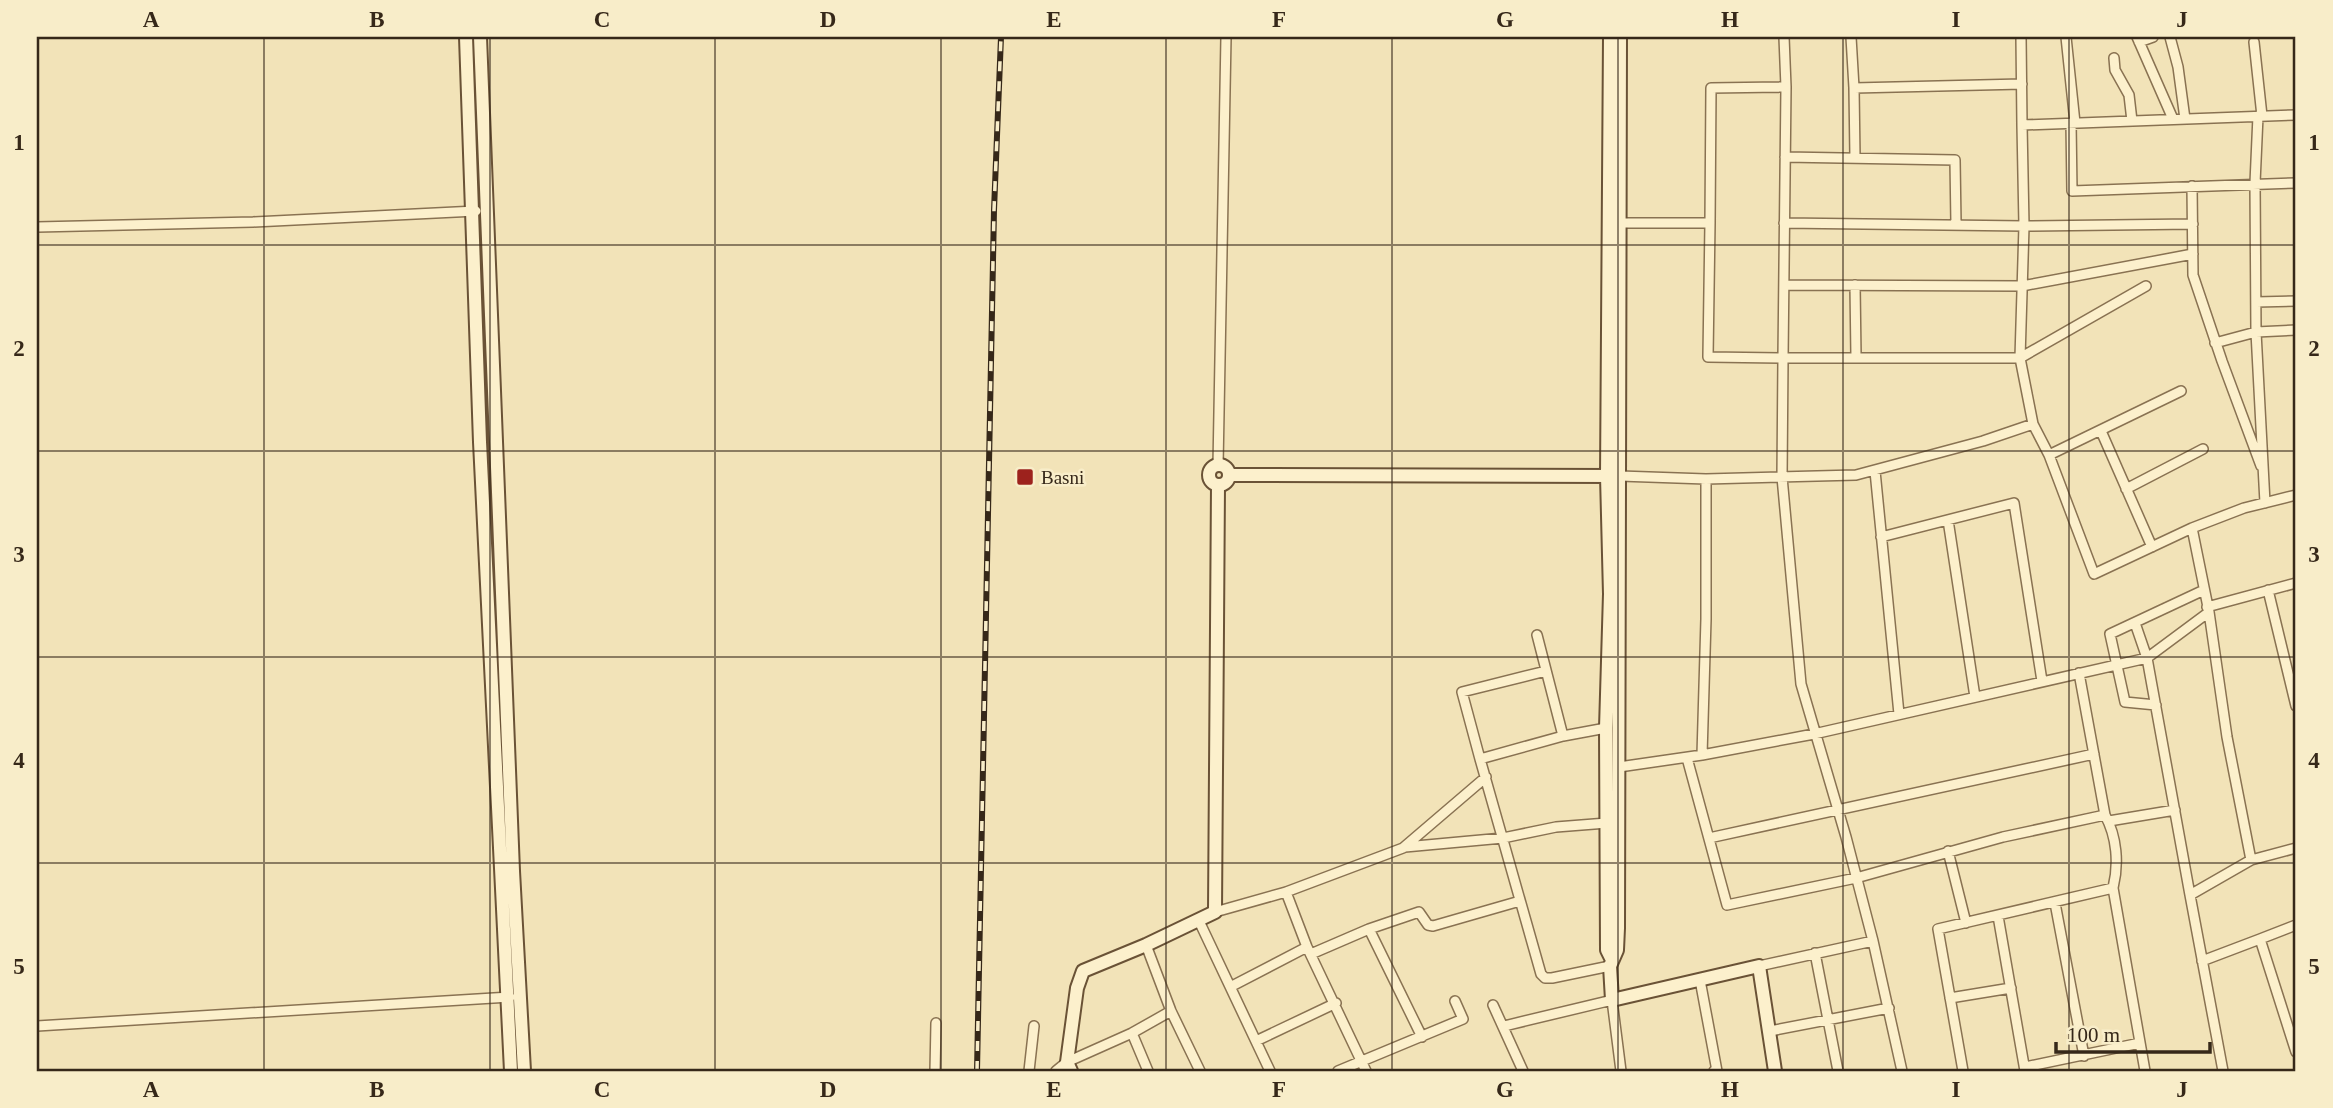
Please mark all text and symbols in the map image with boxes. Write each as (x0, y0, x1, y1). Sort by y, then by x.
text: A (143, 7, 160, 32)
text: B (369, 7, 385, 32)
text: C (594, 7, 610, 32)
text: D (820, 7, 836, 32)
text: E (1046, 7, 1062, 32)
text: F (1272, 7, 1286, 32)
text: G (1496, 7, 1514, 32)
text: H (1721, 7, 1739, 32)
text: I (1952, 7, 1961, 32)
text: J (2176, 7, 2188, 32)
text: 1 (13, 130, 25, 155)
text: 1 (2308, 130, 2320, 155)
text: 2 (13, 336, 25, 361)
text: 2 (2308, 336, 2320, 361)
marker: Basni (1015, 467, 1035, 487)
place label: Basni (1041, 467, 1084, 488)
text: 3 (13, 542, 25, 567)
text: 3 (2308, 542, 2320, 567)
text: 4 (13, 748, 25, 773)
text: 4 (2308, 748, 2320, 773)
text: 5 (13, 954, 25, 979)
text: 5 (2308, 954, 2320, 979)
scale bar (2056, 1010, 2210, 1054)
text: 100 m (2067, 1023, 2120, 1047)
text: A (143, 1077, 160, 1102)
text: B (369, 1077, 385, 1102)
text: C (594, 1077, 610, 1102)
text: D (820, 1077, 836, 1102)
text: E (1046, 1077, 1062, 1102)
text: F (1272, 1077, 1286, 1102)
text: G (1496, 1077, 1514, 1102)
text: H (1721, 1077, 1739, 1102)
text: I (1952, 1077, 1961, 1102)
text: J (2176, 1077, 2188, 1102)

